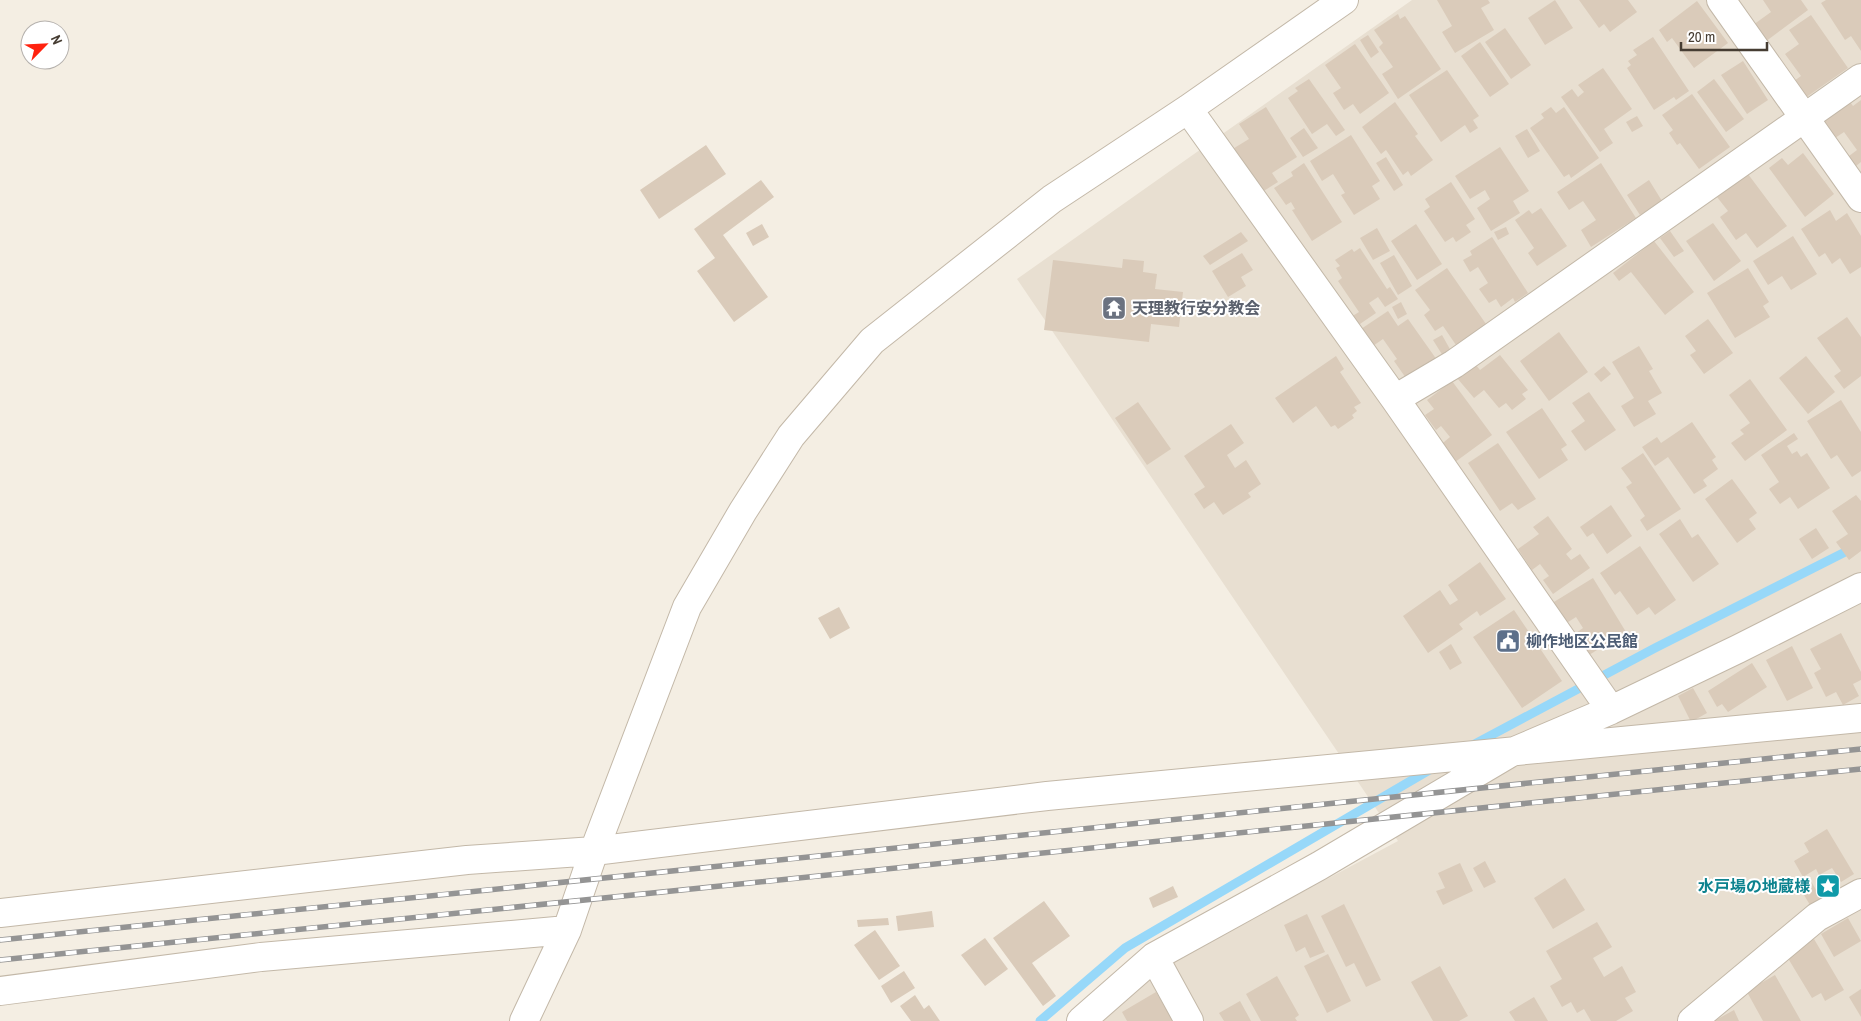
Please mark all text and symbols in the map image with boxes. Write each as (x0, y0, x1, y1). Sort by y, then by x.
north arrow (20, 20, 70, 70)
scale bar (1681, 20, 1767, 52)
text: 20 m (1688, 26, 1715, 47)
text: N (47, 32, 67, 47)
temple icon: 天理教行安分教会 (1101, 295, 1127, 321)
place label: 天理教行安分教会 (1132, 297, 1260, 319)
public building icon: 柳作地区公民館 (1495, 628, 1521, 654)
place label: 柳作地区公民館 (1526, 630, 1638, 652)
place icon: 水戸場の地蔵様 (1815, 873, 1841, 899)
place label: 水戸場の地蔵様 (1698, 875, 1810, 897)

